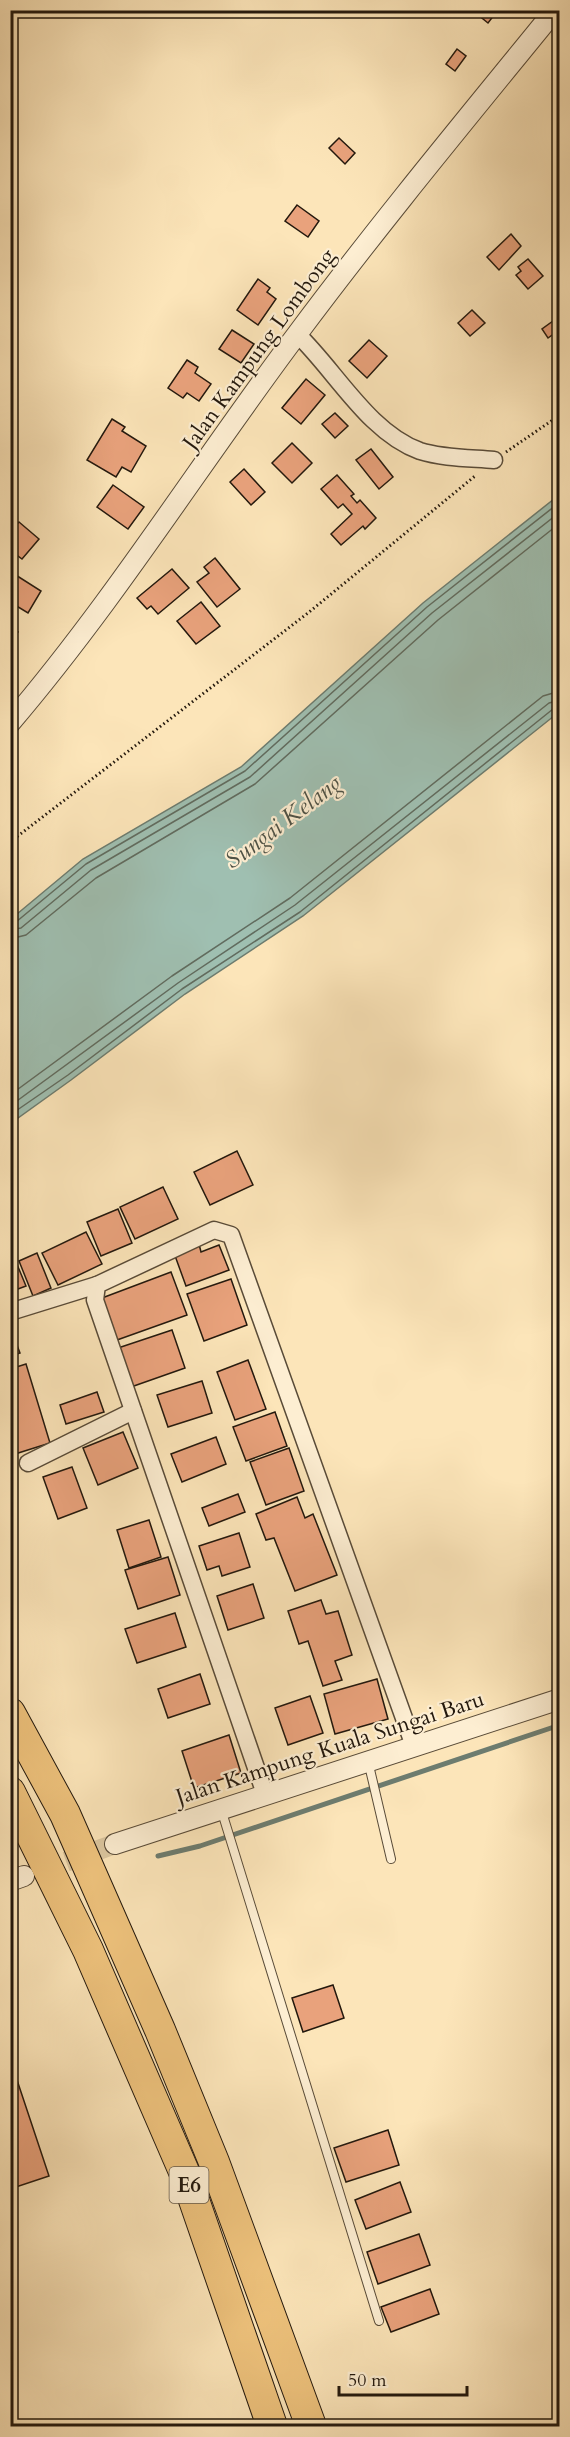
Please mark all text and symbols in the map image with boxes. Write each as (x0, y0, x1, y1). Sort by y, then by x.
street label: Jalan Kampung Lombong (174, 242, 343, 458)
water label: Sungai Kelang (218, 767, 348, 877)
street label: Jalan Kampung Kuala Sungai Baru (169, 1684, 488, 1813)
road number: E6 (170, 2167, 208, 2203)
scale bar (339, 2359, 466, 2397)
text: 50 m (348, 2368, 387, 2393)

